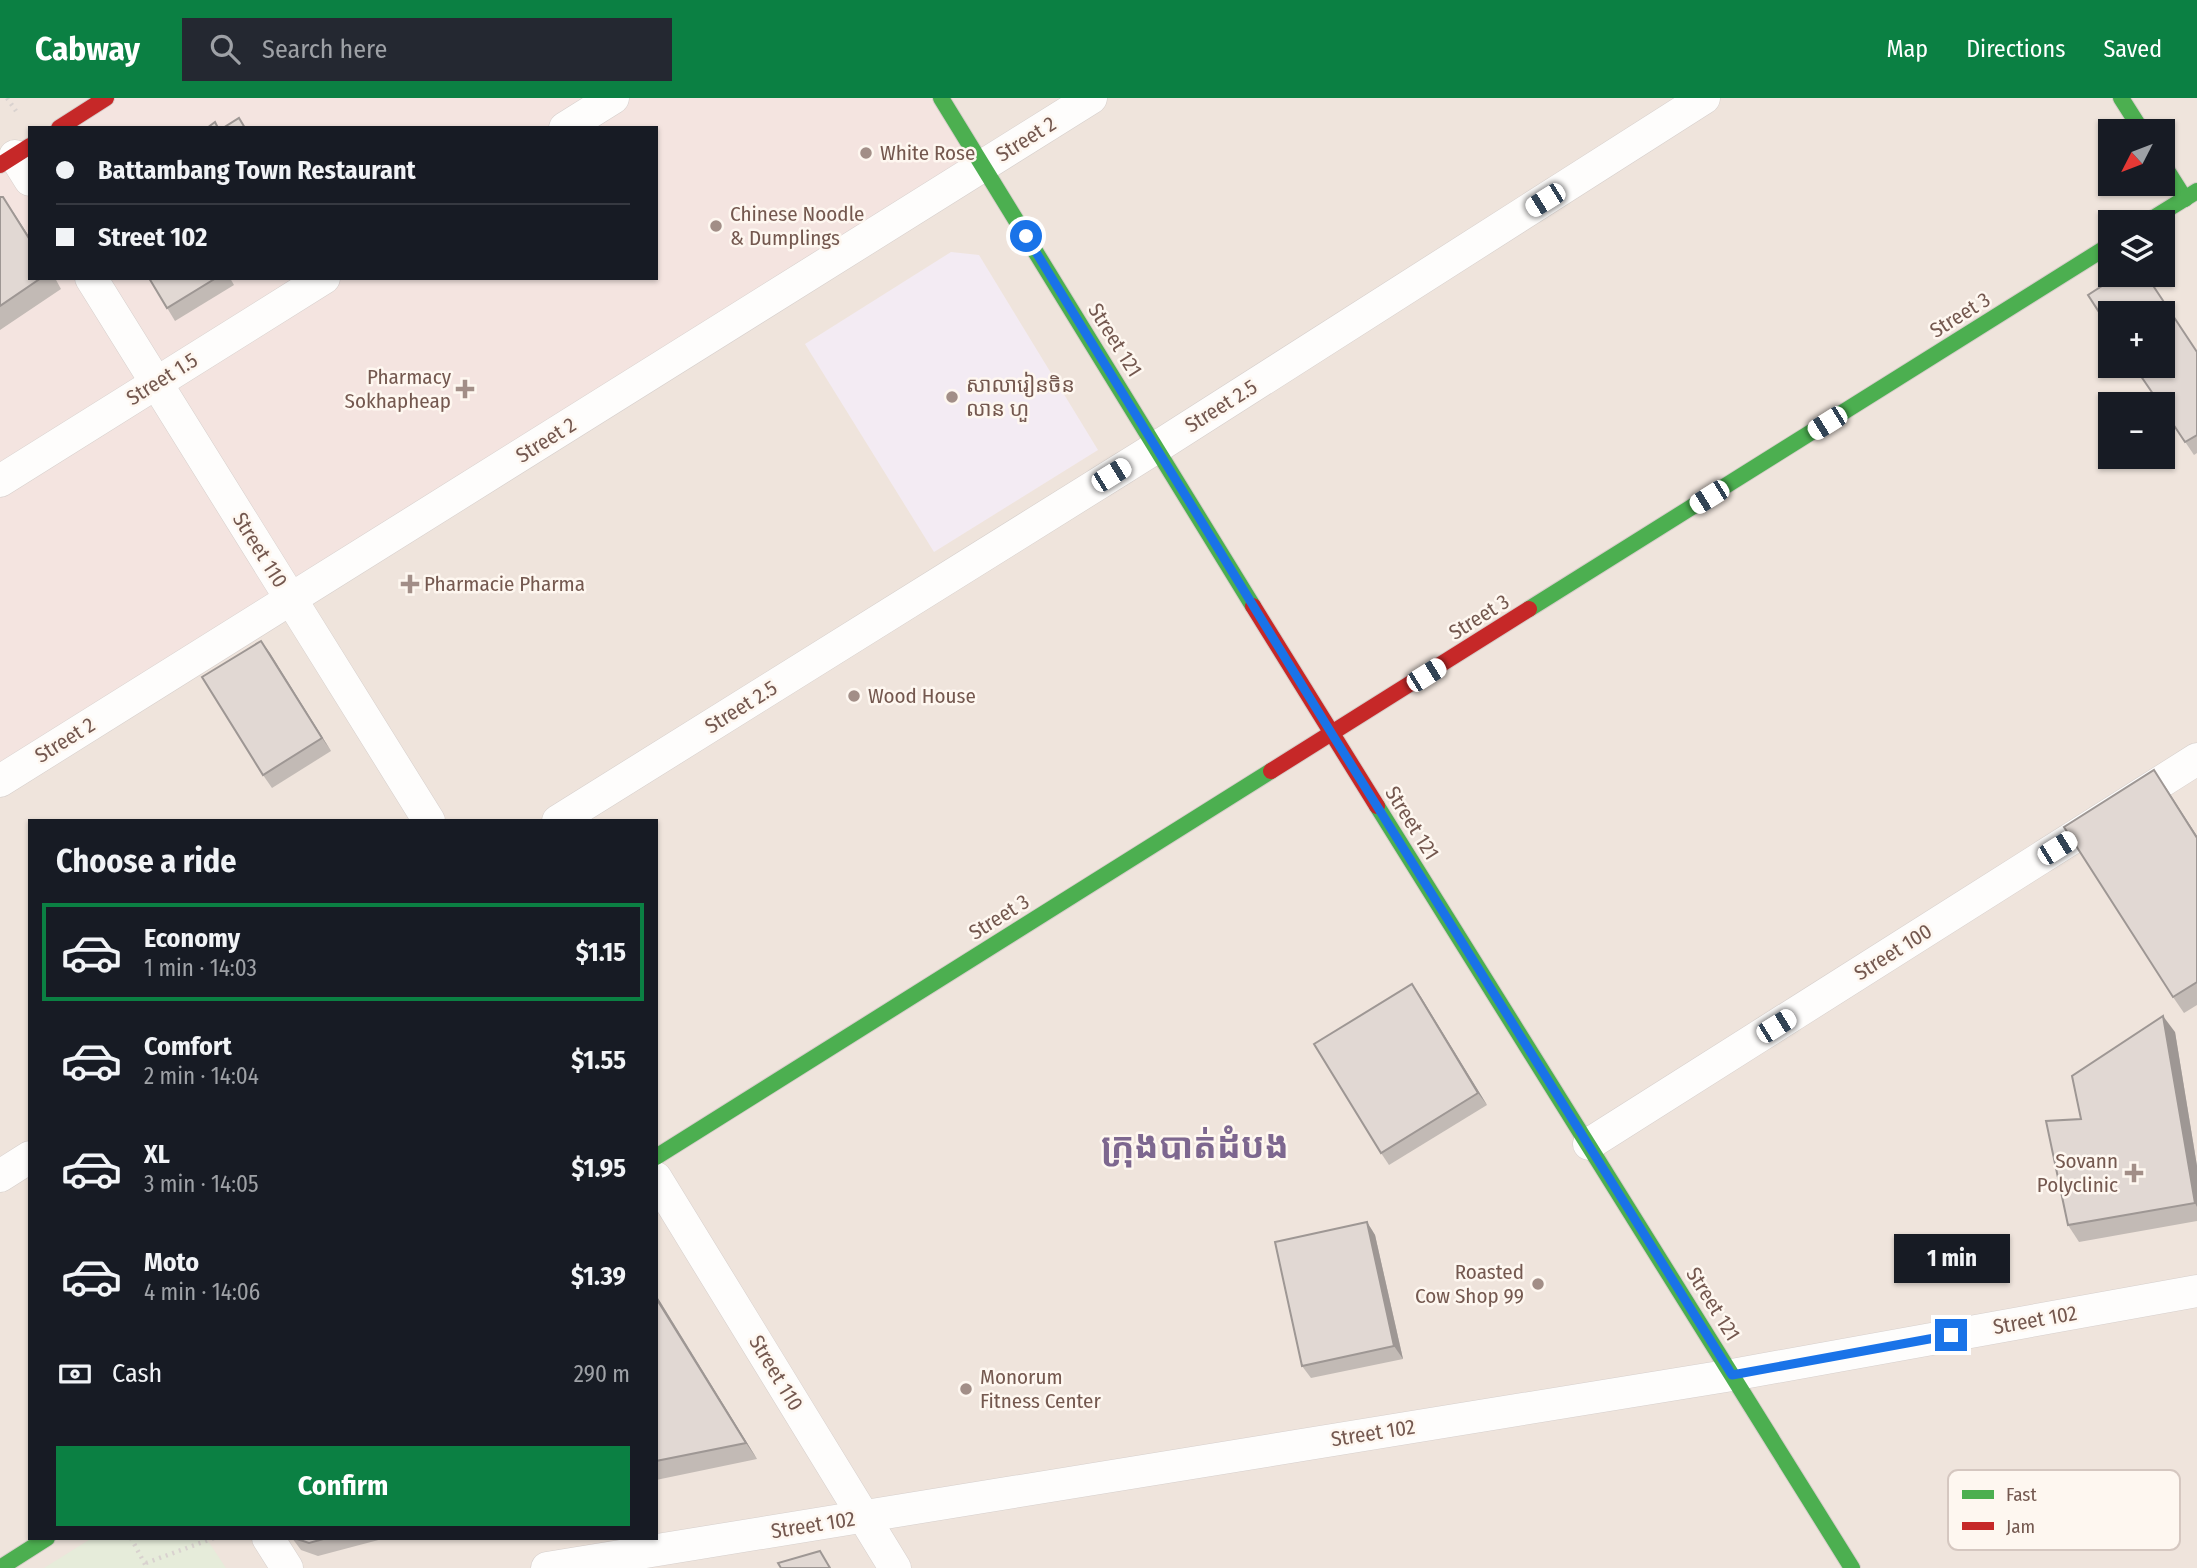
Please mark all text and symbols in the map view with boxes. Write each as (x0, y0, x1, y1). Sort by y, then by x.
search box (182, 18, 672, 81)
text: Cabway (35, 29, 140, 69)
icon: search (206, 30, 244, 68)
text: Search here (262, 34, 387, 65)
text: Map (1887, 35, 1928, 63)
text: Directions (1966, 35, 2065, 63)
text: Saved (2103, 35, 2162, 63)
street label: Street 2 (991, 111, 1061, 167)
north arrow (2098, 119, 2175, 196)
map controls (2098, 119, 2175, 469)
place label: White Rose (880, 140, 975, 166)
marker: White Rose (858, 145, 874, 161)
text: Battambang Town Restaurant (98, 155, 416, 186)
car (1522, 180, 1569, 220)
place label: Chinese Noodle & Dumplings (730, 201, 864, 251)
button: layers (2098, 210, 2175, 287)
marker: Chinese Noodle & Dumplings (708, 218, 724, 234)
route start (1010, 220, 1042, 252)
text: Street 102 (98, 222, 207, 253)
street label: Street 3 (1925, 286, 1995, 344)
street label: Street 121 (1082, 298, 1148, 382)
button: + (2098, 301, 2175, 378)
street label: Street 1.5 (122, 347, 202, 411)
place label: Pharmacy Sokhapheap (345, 364, 452, 414)
place label: សាលារៀនចិន លាន ហួ (966, 371, 1075, 422)
street label: Street 2.5 (1180, 374, 1262, 438)
marker: Pharmacy Sokhapheap (457, 381, 473, 397)
marker: សាលារៀនចិន លាន ហួ (944, 389, 960, 405)
button: − (2098, 392, 2175, 469)
car (1804, 403, 1851, 443)
street label: Street 2 (511, 412, 581, 468)
car (1088, 455, 1135, 495)
car (1686, 477, 1733, 517)
street label: Street 110 (227, 508, 293, 592)
place label: Pharmacie Pharma (424, 571, 585, 597)
marker: Pharmacie Pharma (402, 576, 418, 592)
street label: Street 3 (1444, 588, 1514, 646)
car (1403, 655, 1450, 695)
street label: Street 2.5 (700, 675, 782, 739)
place label: Wood House (868, 683, 976, 709)
marker: Wood House (846, 688, 862, 704)
street label: Street 2 (30, 712, 100, 768)
street label: Street 121 (1379, 781, 1445, 865)
car (2034, 828, 2081, 868)
text: Choose a ride (56, 842, 237, 880)
street label: Street 3 (964, 888, 1034, 946)
street label: Street 100 (1849, 918, 1937, 986)
icon: car (60, 921, 123, 984)
text: Economy (144, 923, 240, 954)
text: $1.15 (576, 937, 626, 968)
text: 1 min · 14:03 (144, 954, 257, 982)
car (1753, 1006, 1800, 1046)
icon: car (60, 1029, 123, 1092)
text: Comfort (144, 1031, 232, 1062)
text: $1.55 (571, 1045, 626, 1076)
text: 2 min · 14:04 (144, 1062, 259, 1090)
district label: ក្រុងបាត់ដំបង (1101, 1125, 1289, 1168)
icon: car (60, 1137, 123, 1200)
text: XL (144, 1139, 170, 1170)
place label: Sovann Polyclinic (2037, 1148, 2118, 1198)
text: $1.95 (571, 1153, 626, 1184)
marker: Sovann Polyclinic (2124, 1163, 2144, 1183)
text: 3 min · 14:05 (144, 1170, 259, 1198)
callout: 1 min (1893, 1234, 2009, 1282)
text: 1 min (1927, 1244, 1977, 1272)
icon: car (60, 1245, 123, 1308)
text: Moto (144, 1247, 199, 1278)
place label: Roasted Cow Shop 99 (1415, 1259, 1524, 1309)
text: $1.39 (571, 1261, 626, 1292)
street label: Street 121 (1680, 1262, 1746, 1346)
marker: Roasted Cow Shop 99 (1530, 1276, 1546, 1292)
text: 4 min · 14:06 (144, 1278, 260, 1306)
street label: Street 102 (1991, 1300, 2079, 1340)
route end (1935, 1319, 1967, 1351)
street label: Street 110 (743, 1330, 809, 1416)
icon: cash (56, 1355, 94, 1393)
text: Cash (112, 1358, 162, 1389)
text: 290 m (574, 1360, 630, 1388)
place label: Monorum Fitness Center (980, 1364, 1101, 1414)
marker: Monorum Fitness Center (958, 1381, 974, 1397)
street label: Street 102 (1329, 1414, 1417, 1452)
button: Confirm (56, 1446, 630, 1526)
legend (1948, 1470, 2180, 1550)
text: Fast (2006, 1483, 2037, 1506)
street label: Street 102 (769, 1506, 857, 1544)
text: Jam (2006, 1515, 2035, 1538)

